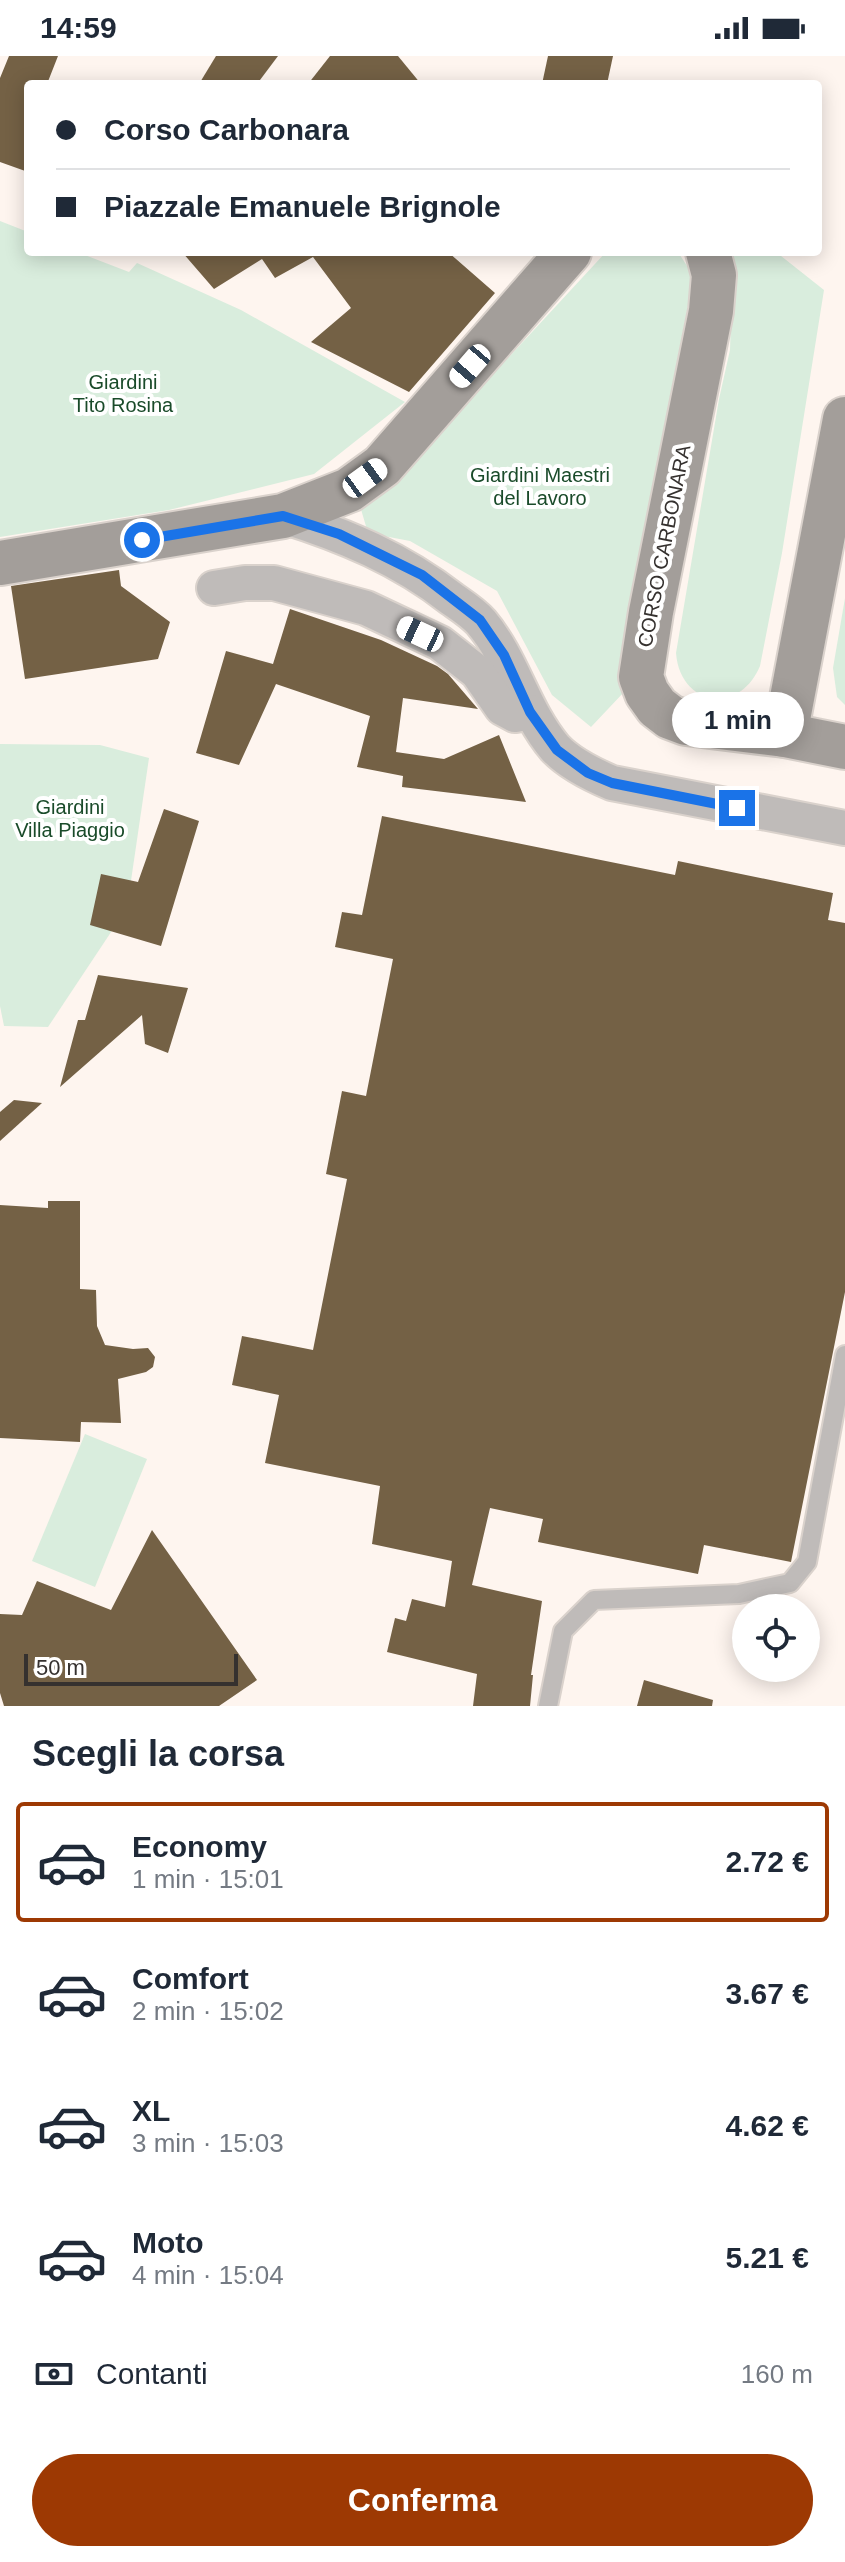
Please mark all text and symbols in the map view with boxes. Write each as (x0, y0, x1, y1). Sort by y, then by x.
text: 14:59 (40, 11, 117, 44)
text: Corso Carbonara (104, 113, 349, 146)
text: Piazzale Emanuele Brignole (104, 190, 501, 223)
car (445, 340, 495, 392)
park label: Giardini Tito Rosina (73, 371, 174, 416)
street label: CORSO CARBONARA (634, 442, 695, 649)
car (339, 454, 391, 502)
park label: Giardini Maestri del Lavoro (470, 464, 610, 509)
route start (124, 522, 160, 558)
car (393, 613, 447, 655)
callout: 1 min (671, 692, 803, 748)
text: 1 min (704, 705, 772, 735)
route end (719, 790, 755, 826)
park label: Giardini Villa Piaggio (15, 796, 125, 841)
map controls (732, 1594, 820, 1682)
button: locate (732, 1594, 820, 1682)
scale bar (24, 1650, 238, 1686)
text: 50 m (36, 1655, 85, 1680)
text: Scegli la corsa (32, 1733, 284, 1774)
icon: car (36, 1826, 108, 1898)
text: Economy (132, 1830, 267, 1863)
text: 2.72 € (726, 1845, 809, 1878)
text: 1 min · 15:01 (132, 1864, 284, 1894)
icon: car (36, 1958, 108, 2030)
text: Comfort (132, 1962, 249, 1995)
text: 3.67 € (726, 1977, 809, 2010)
text: 2 min · 15:02 (132, 1996, 284, 2026)
icon: car (36, 2090, 108, 2162)
text: XL (132, 2094, 170, 2127)
text: 4.62 € (726, 2109, 809, 2142)
text: 3 min · 15:03 (132, 2128, 284, 2158)
icon: car (36, 2222, 108, 2294)
text: Moto (132, 2226, 204, 2259)
text: 5.21 € (726, 2241, 809, 2274)
text: 4 min · 15:04 (132, 2260, 284, 2290)
icon: cash (32, 2352, 76, 2396)
text: Contanti (96, 2357, 208, 2390)
text: 160 m (741, 2359, 813, 2389)
button: Conferma (32, 2454, 813, 2546)

